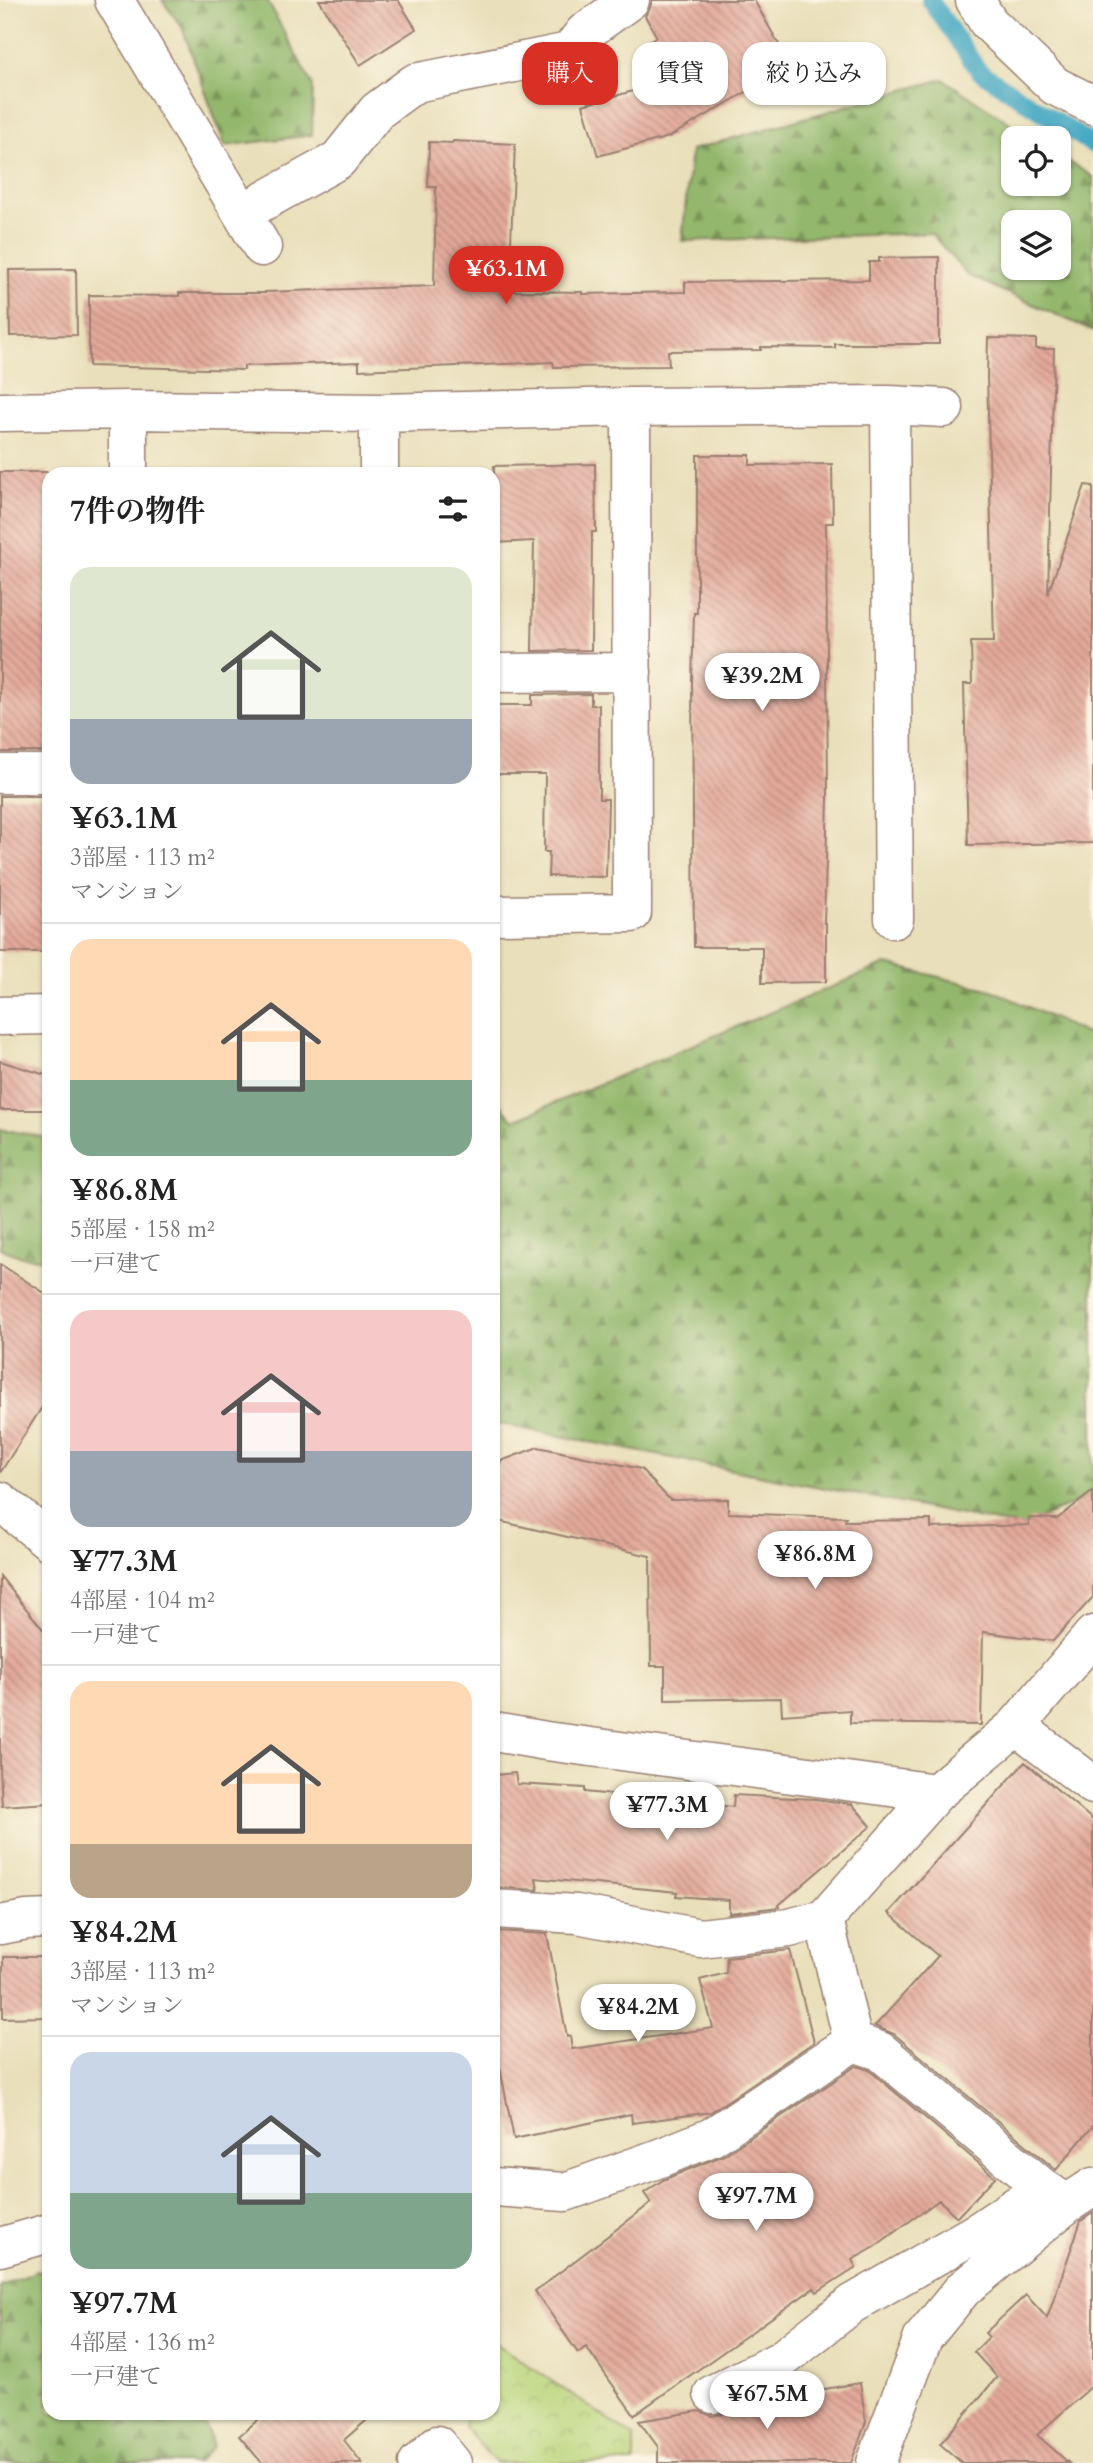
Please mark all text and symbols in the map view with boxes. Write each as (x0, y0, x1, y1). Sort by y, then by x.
chip: 購入 (522, 42, 618, 105)
chip: 賃貸 (632, 42, 728, 105)
chip: 絞り込み (742, 42, 886, 105)
map controls (1001, 126, 1071, 280)
button: locate (1001, 126, 1071, 196)
button: layers (1001, 210, 1071, 280)
pin: ¥63.1M (449, 246, 563, 306)
text: ¥63.1M (465, 253, 547, 284)
icon: filters (434, 490, 472, 528)
text: 7件の物件 (70, 491, 205, 532)
icon: home (208, 612, 334, 738)
pin: ¥39.2M (705, 654, 819, 713)
text: ¥39.2M (721, 660, 803, 691)
text: ¥63.1M (70, 798, 178, 839)
text: 3部屋 · 113 m² (70, 842, 215, 873)
text: マンション (70, 876, 184, 907)
icon: home (208, 984, 334, 1110)
text: ¥86.8M (70, 1170, 178, 1211)
text: 5部屋 · 158 m² (70, 1214, 215, 1245)
text: 一戸建て (70, 1248, 162, 1279)
icon: home (208, 1355, 334, 1481)
pin: ¥86.8M (758, 1532, 872, 1591)
text: ¥86.8M (774, 1538, 856, 1569)
text: ¥77.3M (70, 1541, 178, 1582)
text: 4部屋 · 104 m² (70, 1585, 215, 1616)
text: 一戸建て (70, 1619, 162, 1650)
icon: home (208, 1726, 334, 1852)
pin: ¥77.3M (610, 1783, 724, 1842)
text: ¥77.3M (626, 1789, 708, 1820)
text: ¥84.2M (70, 1912, 178, 1953)
text: 3部屋 · 113 m² (70, 1956, 215, 1987)
pin: ¥84.2M (581, 1984, 695, 2044)
text: マンション (70, 1990, 184, 2021)
text: ¥84.2M (597, 1991, 679, 2022)
icon: home (208, 2097, 334, 2223)
pin: ¥97.7M (699, 2174, 813, 2233)
text: ¥97.7M (715, 2180, 797, 2211)
text: ¥97.7M (70, 2283, 178, 2324)
text: 4部屋 · 136 m² (70, 2327, 215, 2358)
text: 一戸建て (70, 2361, 162, 2392)
pin: ¥67.5M (710, 2372, 824, 2431)
text: ¥67.5M (726, 2378, 808, 2409)

